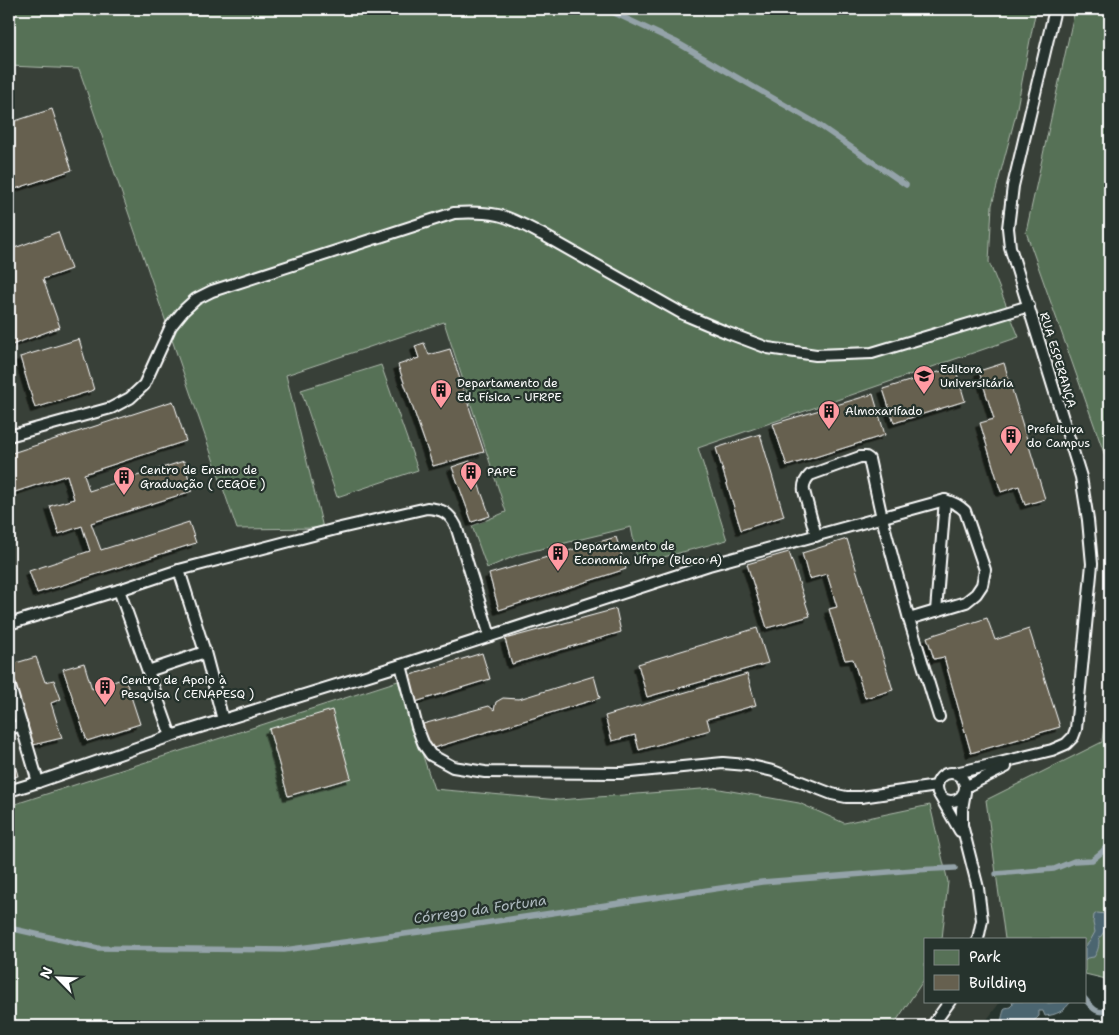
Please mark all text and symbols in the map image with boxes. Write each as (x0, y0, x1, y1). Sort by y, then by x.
street label: RUA ESPERANÇA (1036, 310, 1080, 410)
place label: Editora Universitária (940, 361, 1014, 391)
school or university icon: Editora Universitária (912, 364, 936, 395)
place label: Departamento de Ed. Física - UFRPE (457, 375, 562, 405)
building icon: Departamento de Ed. Física - UFRPE (429, 378, 453, 409)
building icon: Almoxarifado (817, 399, 841, 430)
place label: Almoxarifado (845, 403, 923, 419)
place label: Prefeitura do Campus (1027, 421, 1090, 451)
building icon: Prefeitura do Campus (999, 424, 1023, 455)
building icon: PAPE (459, 460, 483, 491)
place label: Centro de Ensino de Graduação ( CEGOE ) (140, 462, 266, 492)
place label: PAPE (487, 464, 517, 480)
building icon: Centro de Ensino de Graduação ( CEGOE ) (112, 465, 136, 496)
place label: Departamento de Economia Ufrpe (Bloco A) (574, 538, 722, 568)
building icon: Departamento de Economia Ufrpe (Bloco A) (546, 541, 570, 572)
place label: Centro de Apoio à Pesquisa ( CENAPESQ ) (121, 672, 254, 702)
building icon: Centro de Apoio à Pesquisa ( CENAPESQ ) (93, 675, 117, 706)
water label: Córrego da Fortuna (412, 891, 548, 927)
legend (924, 938, 1086, 1002)
text: Park (969, 947, 1001, 967)
north arrow (32, 952, 82, 1002)
text: N (36, 964, 57, 981)
text: Building (969, 973, 1026, 993)

